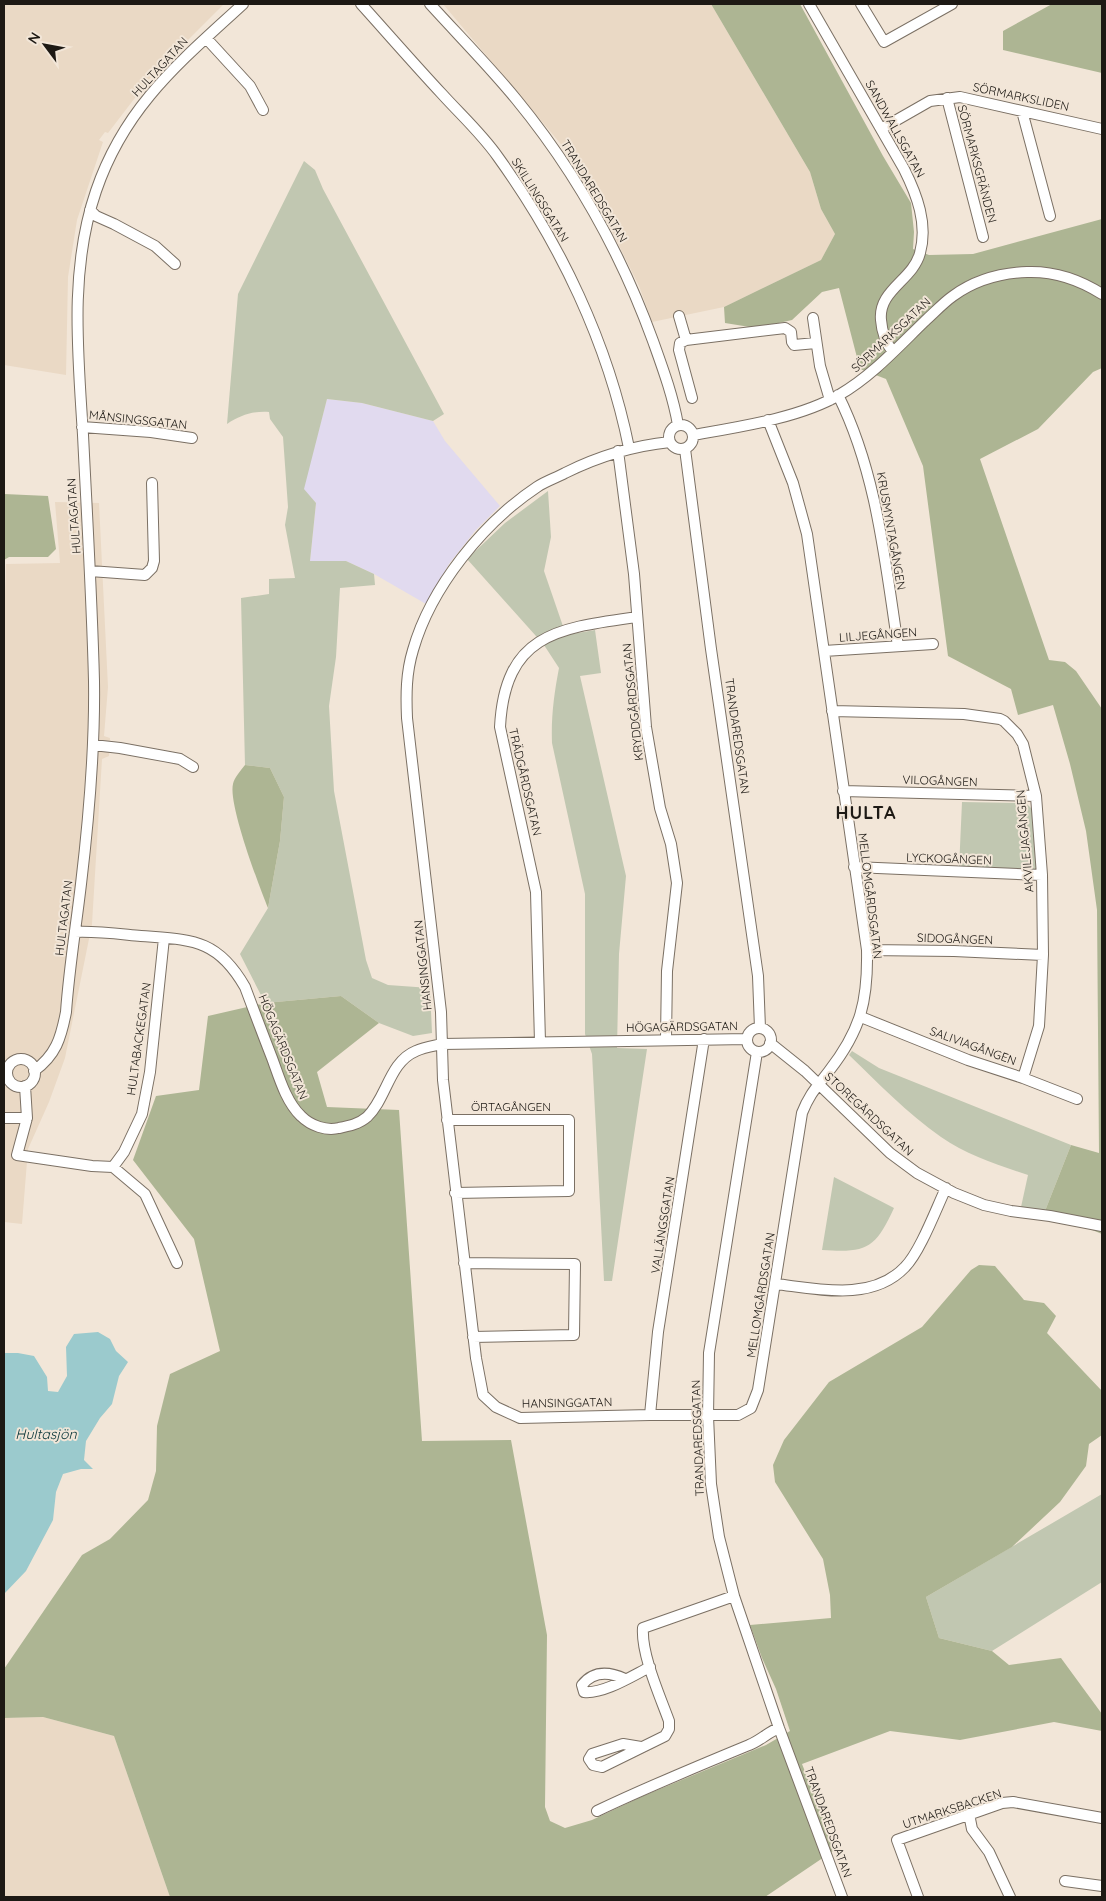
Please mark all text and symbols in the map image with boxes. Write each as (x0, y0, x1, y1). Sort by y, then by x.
north arrow (20, 20, 70, 70)
text: N (24, 29, 44, 47)
street label: HULTAGATAN (128, 34, 191, 100)
street label: SANDWALLSGATAN (862, 77, 928, 180)
street label: SÖRMARKSLIDEN (972, 79, 1071, 114)
street label: SÖRMARKSGRÄNDEN (955, 103, 1000, 224)
street label: TRANDAREDSGATAN (558, 137, 631, 245)
street label: SKILLINGSGATAN (509, 155, 572, 244)
street label: SÖRMARKSGATAN (848, 294, 933, 375)
street label: MÅNSINGSGATAN (88, 407, 188, 432)
street label: KRUSMYNTAGÅNGEN (874, 471, 909, 591)
street label: HULTAGATAN (63, 478, 84, 554)
street label: LILJEGÅNGEN (838, 624, 917, 645)
street label: KRYDDGÅRDSGATAN (619, 643, 646, 762)
street label: TRANDAREDSGATAN (722, 677, 753, 795)
street label: TRÄDGÅRDSGATAN (506, 727, 545, 837)
street label: VILOGÅNGEN (902, 772, 978, 789)
street label: AKVILEJAGÅNGEN (1013, 789, 1036, 893)
district label: HULTA (836, 801, 896, 824)
street label: MELLOMGÅRDSGATAN (855, 832, 886, 960)
street label: LYCKOGÅNGEN (906, 850, 992, 867)
street label: HULTAGATAN (51, 879, 76, 957)
street label: HANSINGGATAN (410, 919, 435, 1011)
street label: SIDOGÅNGEN (917, 930, 993, 947)
street label: HULTABACKEGATAN (123, 981, 154, 1097)
street label: HÖGAGÄRDSGATAN (256, 992, 311, 1102)
street label: HÖGAGÄRDSGATAN (626, 1018, 738, 1035)
street label: SALIVIAGÅNGEN (928, 1023, 1019, 1068)
street label: STOREGÅRDSGATAN (822, 1069, 917, 1159)
street label: ÖRTAGÅNGEN (471, 1099, 551, 1114)
street label: VALLÄNGSGATAN (647, 1175, 678, 1275)
street label: MELLOMGÅRDSGATAN (743, 1231, 778, 1359)
street label: TRANDAREDSGATAN (688, 1379, 707, 1497)
street label: HANSINGGATAN (522, 1394, 612, 1411)
water label: Hultasjön (15, 1425, 78, 1443)
street label: TRANDAREDSGATAN (801, 1764, 856, 1879)
street label: UTMARKSBACKEN (900, 1785, 1003, 1832)

